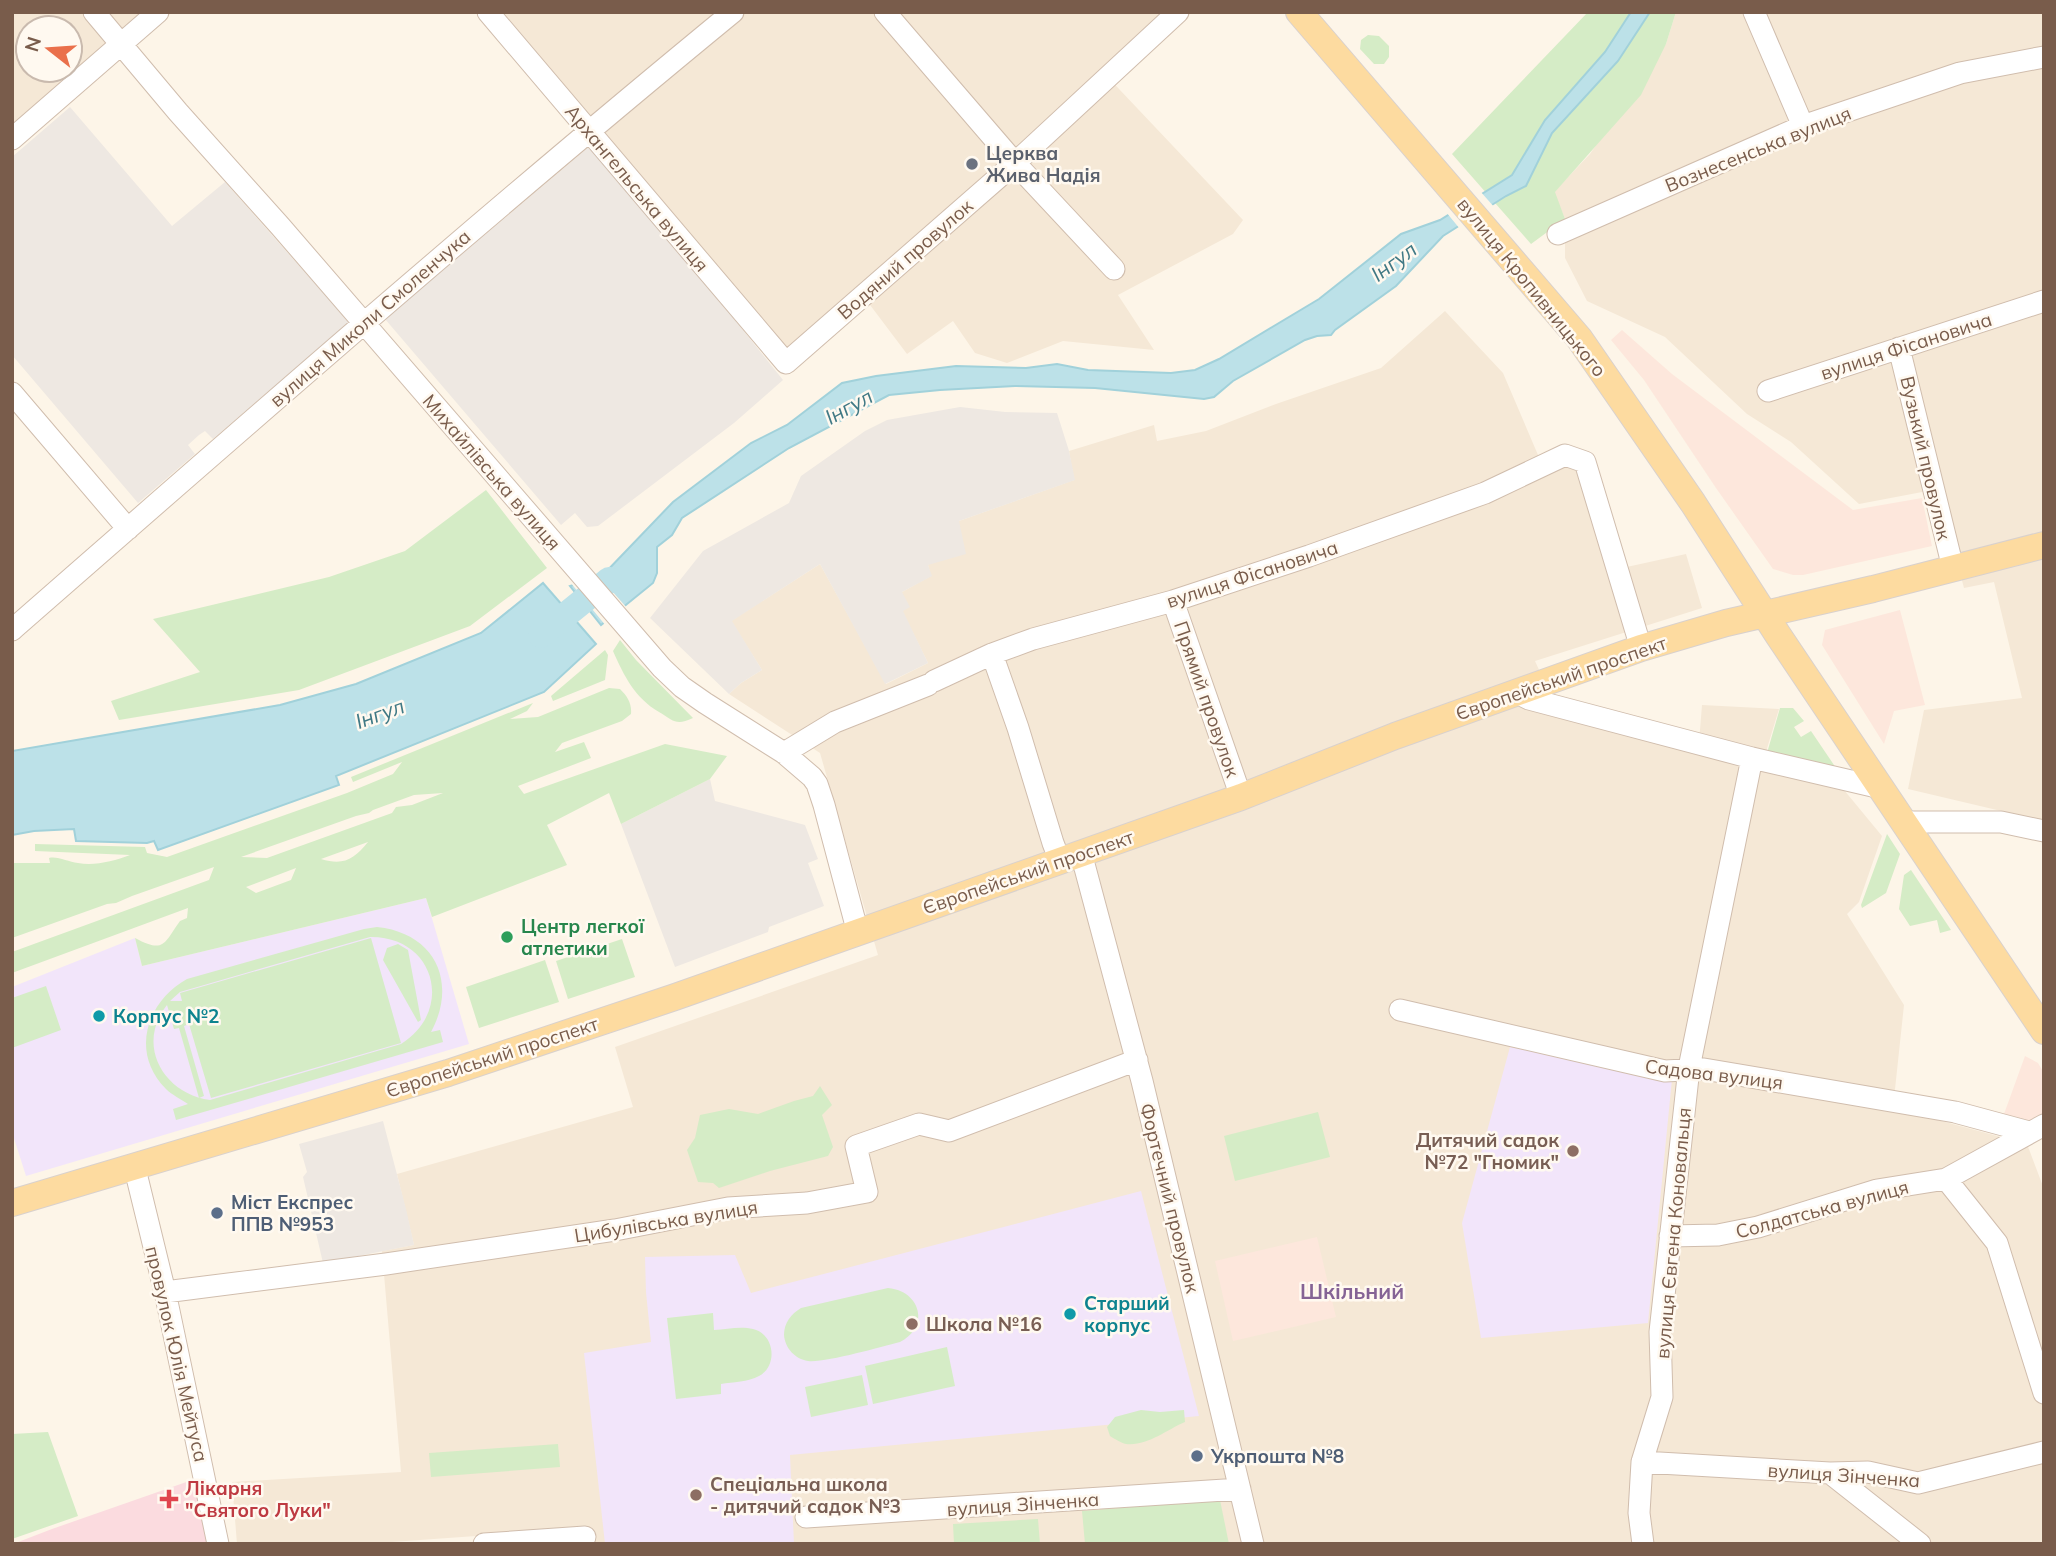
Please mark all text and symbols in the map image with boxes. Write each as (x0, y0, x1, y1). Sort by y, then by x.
north arrow (14, 14, 84, 84)
text: N (19, 34, 46, 54)
street label: Архангельська вулиця (560, 100, 714, 276)
street label: Вознесенська вулиця (1661, 101, 1855, 197)
place label: Церква Жива Надія (986, 141, 1101, 187)
marker: Церква Жива Надія (964, 156, 980, 172)
street label: Водяний провулок (832, 193, 978, 324)
street label: вулиця Кропивницького (1452, 193, 1612, 381)
street label: вулиця Миколи Смоленчука (265, 224, 475, 412)
water label: Інгул (1365, 236, 1421, 287)
street label: вулиця Фісановича (1817, 307, 1995, 385)
street label: Вузький провулок (1895, 374, 1957, 543)
water label: Інгул (820, 383, 877, 430)
street label: Михайлівська вулиця (418, 389, 566, 555)
street label: вулиця Фісановича (1163, 535, 1341, 613)
street label: Прямий провулок (1169, 618, 1245, 781)
street label: Європейський проспект (1452, 630, 1670, 725)
water label: Інгул (352, 692, 408, 734)
street label: Європейський проспект (919, 824, 1137, 919)
place label: Центр легкої атлетики (521, 914, 645, 960)
marker: Центр легкої атлетики (499, 929, 515, 945)
place label: Корпус №2 (113, 1004, 219, 1028)
marker: Корпус №2 (91, 1008, 107, 1024)
street label: Європейський проспект (383, 1011, 601, 1103)
street label: Садова вулиця (1644, 1054, 1784, 1094)
street label: Фортечний провулок (1135, 1101, 1205, 1296)
street label: вулиця Євгена Коновальця (1650, 1106, 1696, 1360)
place label: Дитячий садок №72 "Гномик" (1416, 1128, 1559, 1174)
marker: Дитячий садок №72 "Гномик" (1565, 1143, 1581, 1159)
street label: Солдатська вулиця (1733, 1174, 1911, 1244)
place label: Міст Експрес ППВ №953 (231, 1190, 353, 1236)
street label: Цибулівська вулиця (573, 1195, 759, 1247)
marker: Міст Експрес ППВ №953 (209, 1205, 225, 1221)
street label: провулок Юлія Мейтуса (140, 1244, 214, 1464)
district label: Шкільний (1300, 1278, 1404, 1304)
place label: Старший корпус (1084, 1291, 1170, 1337)
marker: Старший корпус (1062, 1306, 1078, 1322)
place label: Школа №16 (926, 1312, 1042, 1336)
marker: Школа №16 (904, 1316, 920, 1332)
place label: Укрпошта №8 (1210, 1444, 1344, 1468)
marker: Укрпошта №8 (1189, 1448, 1205, 1464)
street label: вулиця Зінченка (1767, 1458, 1921, 1492)
place label: Спеціальна школа - дитячий садок №3 (710, 1472, 901, 1518)
place label: Лікарня "Святого Луки" (185, 1476, 331, 1522)
marker: Спеціальна школа - дитячий садок №3 (688, 1487, 704, 1503)
street label: вулиця Зінченка (946, 1487, 1100, 1521)
marker: Лікарня "Святого Луки" (159, 1489, 179, 1509)

